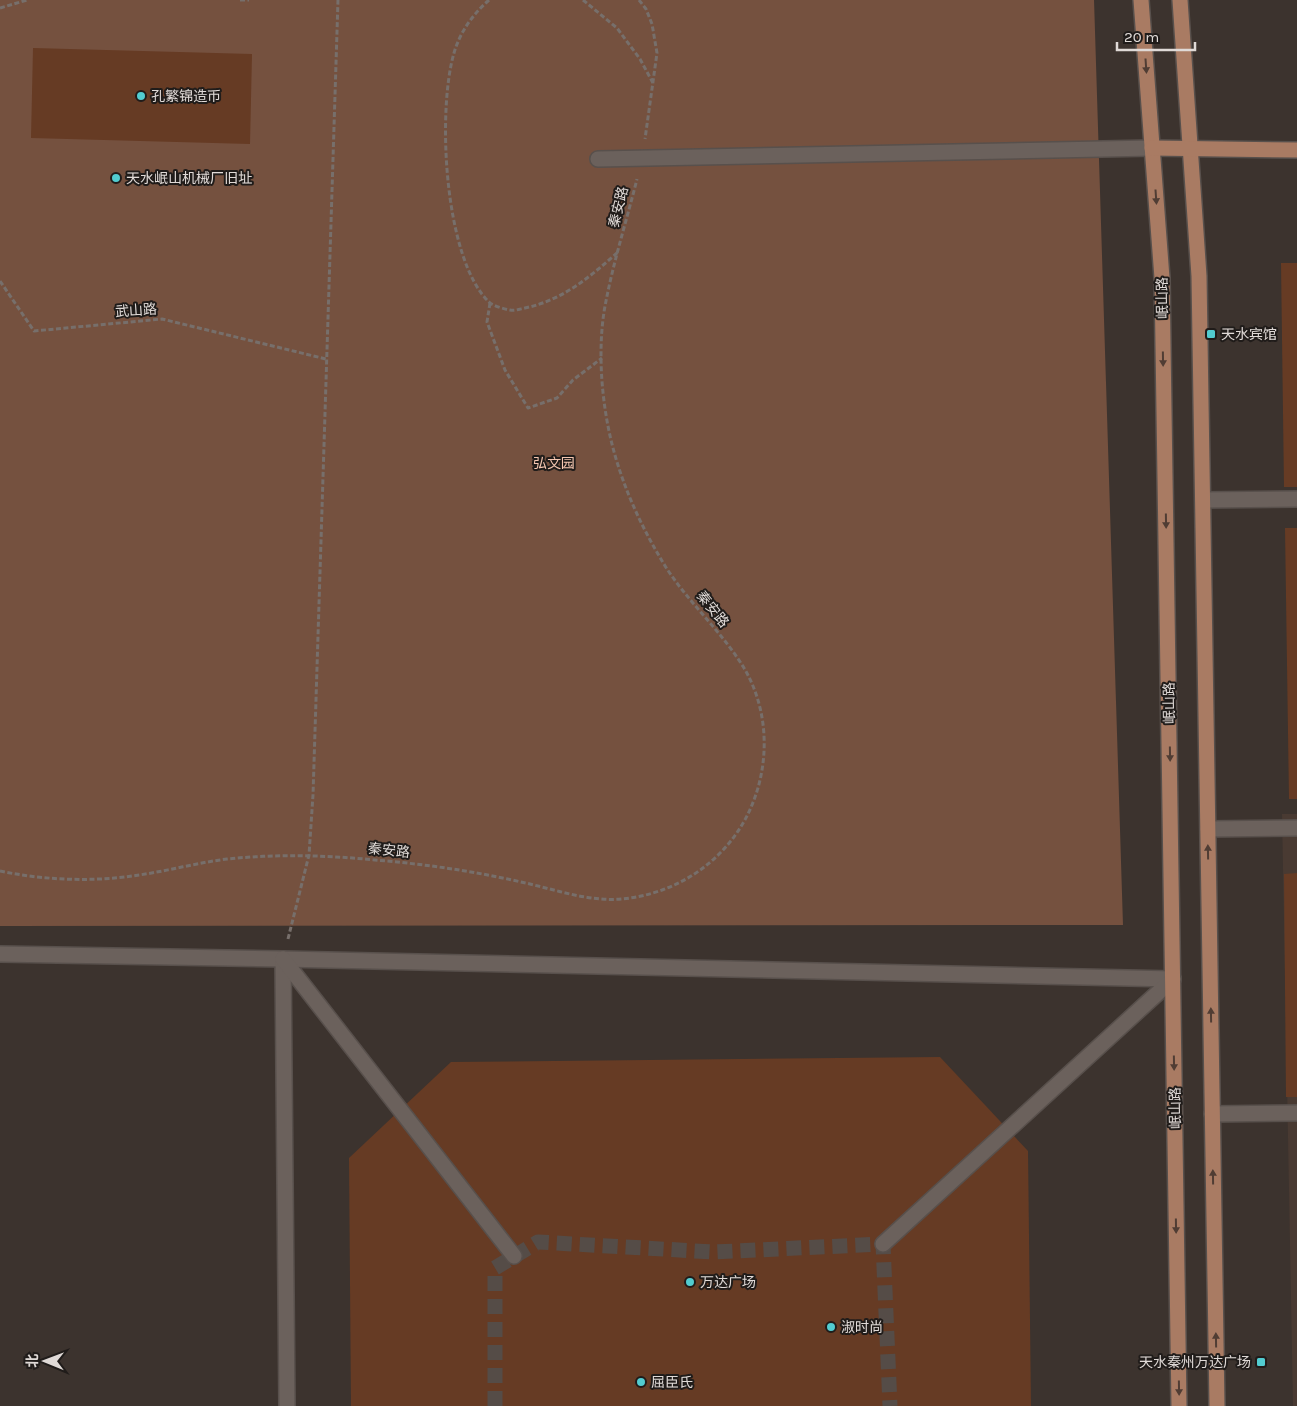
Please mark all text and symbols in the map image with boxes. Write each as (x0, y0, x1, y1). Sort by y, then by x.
scale bar (1117, 20, 1194, 52)
text: 20 m (1124, 28, 1159, 46)
one-way arrow (1142, 58, 1150, 74)
place label: 孔繁锦造币 (151, 88, 221, 105)
marker: 孔繁锦造币 (135, 90, 147, 102)
place label: 天水岷山机械厂旧址 (126, 170, 252, 187)
marker: 天水岷山机械厂旧址 (110, 172, 122, 184)
street label: 秦安路 (605, 185, 632, 230)
one-way arrow (1152, 189, 1160, 205)
street label: 岷山路 (1154, 277, 1171, 319)
street label: 武山路 (114, 301, 158, 320)
place label: 天水宾馆 (1221, 326, 1277, 343)
marker: 天水宾馆 (1205, 328, 1217, 340)
one-way arrow (1159, 351, 1167, 367)
park label: 弘文园 (533, 455, 575, 472)
one-way arrow (1162, 514, 1170, 530)
street label: 秦安路 (693, 588, 732, 631)
street label: 岷山路 (1161, 682, 1178, 724)
one-way arrow (1166, 746, 1174, 762)
street label: 秦安路 (367, 840, 411, 861)
one-way arrow (1204, 844, 1212, 860)
one-way arrow (1207, 1007, 1215, 1023)
one-way arrow (1170, 1055, 1178, 1071)
street label: 岷山路 (1167, 1087, 1184, 1129)
one-way arrow (1209, 1169, 1217, 1185)
one-way arrow (1173, 1218, 1181, 1234)
place label: 万达广场 (700, 1274, 756, 1291)
marker: 万达广场 (684, 1276, 696, 1288)
place label: 淑时尚 (841, 1319, 883, 1336)
marker: 淑时尚 (825, 1321, 837, 1333)
one-way arrow (1212, 1332, 1220, 1348)
north arrow (20, 1336, 70, 1386)
text: 北 (24, 1354, 41, 1368)
place label: 天水秦州万达广场 (1139, 1354, 1251, 1371)
marker: 天水秦州万达广场 (1255, 1356, 1267, 1368)
place label: 屈臣氏 (651, 1374, 693, 1391)
marker: 屈臣氏 (635, 1376, 647, 1388)
one-way arrow (1175, 1380, 1183, 1396)

